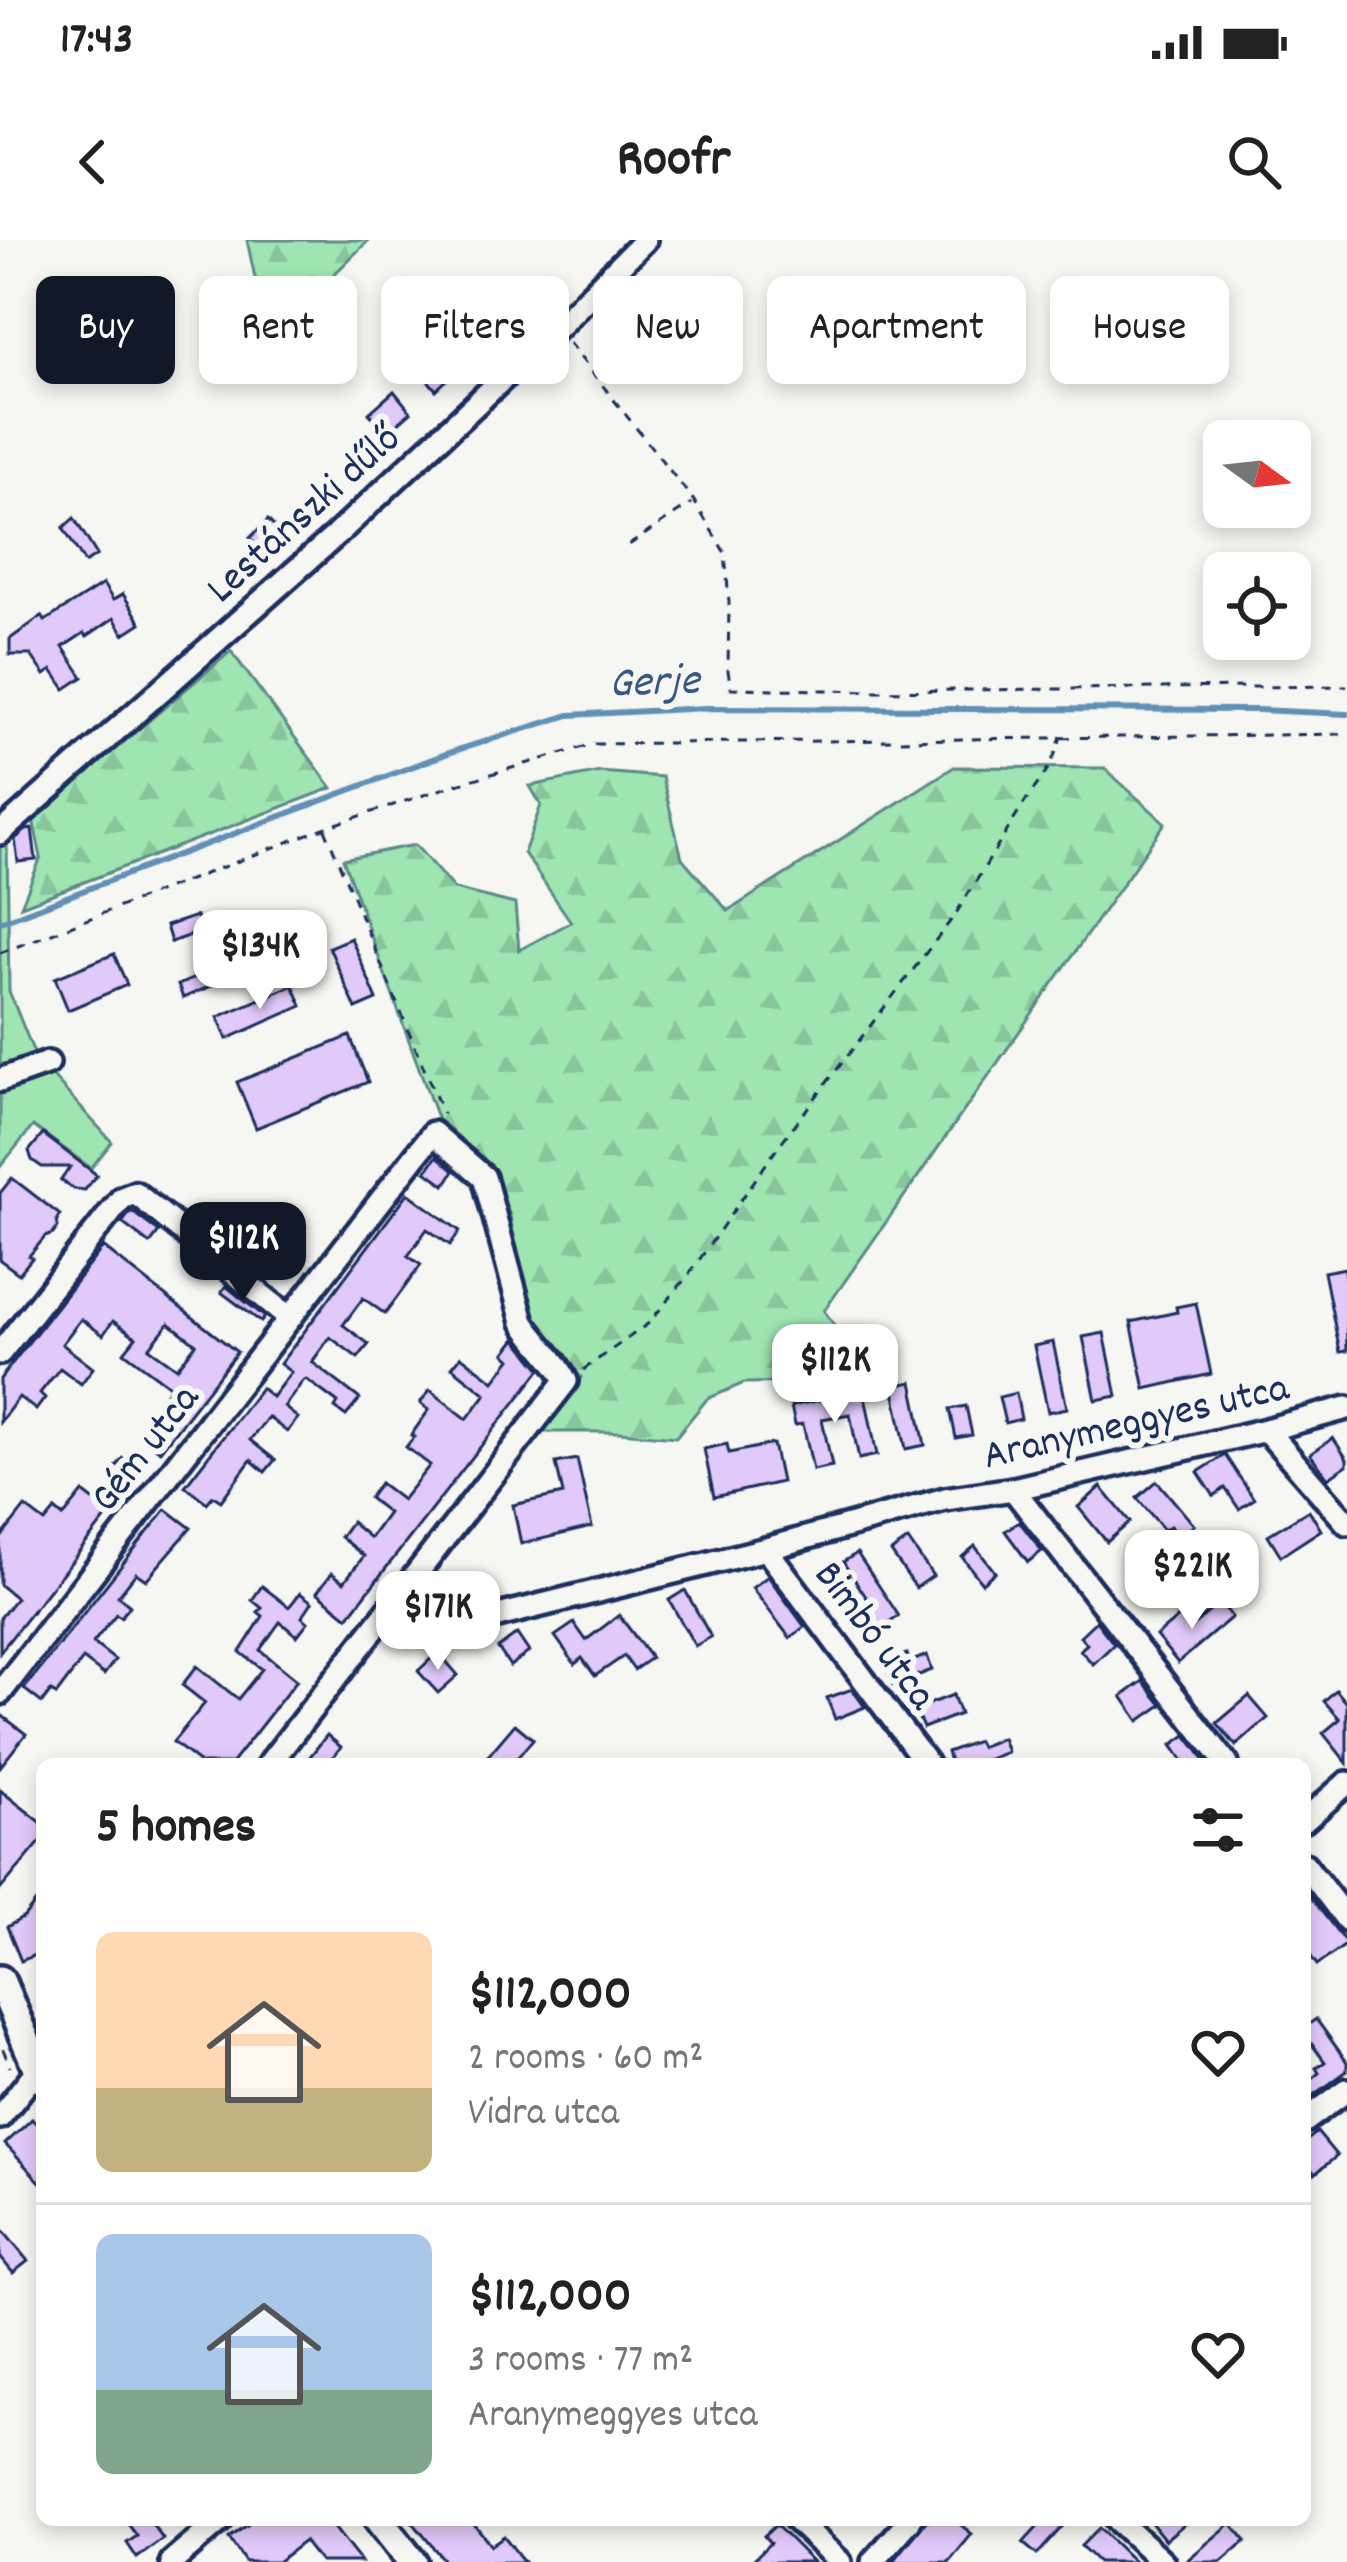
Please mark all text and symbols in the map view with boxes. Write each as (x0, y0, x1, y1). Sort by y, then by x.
text: 17:43 (60, 10, 133, 74)
text: Roofr (617, 124, 730, 201)
icon: back (60, 129, 126, 195)
icon: search (1221, 129, 1287, 195)
chip: Buy (36, 276, 175, 384)
chip: Rent (199, 276, 357, 384)
chip: Filters (381, 276, 569, 384)
chip: New (593, 276, 743, 384)
chip: Apartment (767, 276, 1026, 384)
chip: House (1050, 276, 1229, 384)
street label: Lestánszki dűlő (195, 412, 417, 620)
north arrow (1203, 420, 1311, 528)
map controls (1203, 420, 1311, 660)
button: locate (1203, 552, 1311, 660)
water label: Gerje (608, 651, 703, 719)
pin: $134K (176, 910, 344, 1012)
text: $134K (220, 921, 300, 976)
pin: $112K (159, 1202, 327, 1304)
text: $112K (207, 1213, 279, 1268)
pin: $112K (751, 1324, 919, 1426)
text: $112K (799, 1335, 871, 1390)
street label: Aranymeggyes utca (978, 1360, 1296, 1489)
street label: Gém utca (78, 1373, 218, 1527)
pin: $221K (1108, 1530, 1276, 1632)
text: $221K (1152, 1541, 1232, 1596)
street label: Bimbó utca (796, 1550, 949, 1725)
pin: $171K (354, 1571, 522, 1673)
text: $171K (403, 1582, 473, 1637)
text: 5 homes (96, 1794, 256, 1866)
icon: filters (1185, 1797, 1251, 1863)
text: $112,000 (468, 1961, 632, 2033)
icon: home (192, 1980, 336, 2124)
icon: heart (1185, 2019, 1251, 2085)
text: 2 rooms · 60 m² (468, 2033, 703, 2088)
text: Vidra utca (468, 2088, 619, 2143)
text: $112,000 (468, 2263, 632, 2335)
icon: home (192, 2282, 336, 2426)
icon: heart (1185, 2321, 1251, 2387)
text: 3 rooms · 77 m² (468, 2335, 693, 2390)
text: Aranymeggyes utca (468, 2390, 757, 2445)

